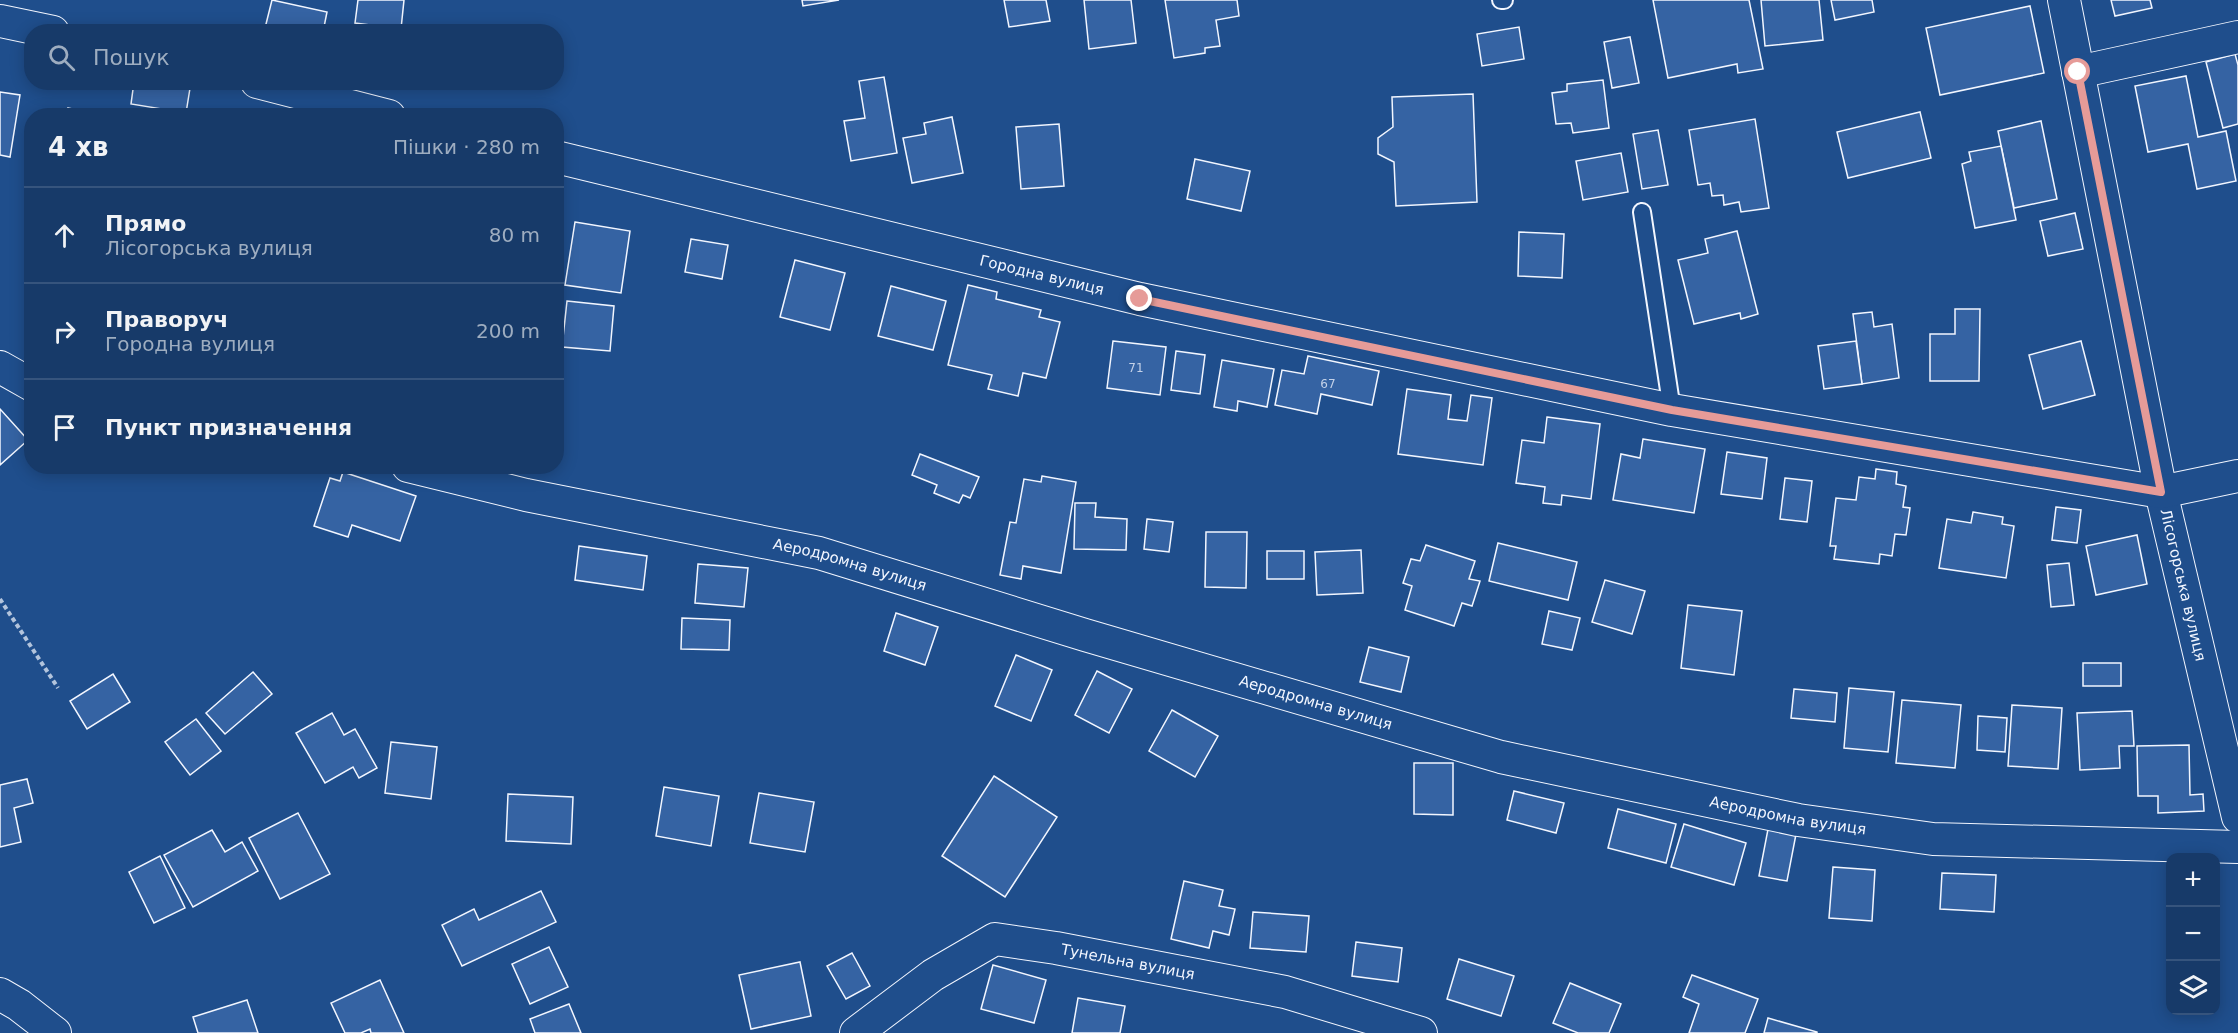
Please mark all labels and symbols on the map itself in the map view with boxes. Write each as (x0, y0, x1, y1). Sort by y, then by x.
route start (2064, 58, 2090, 84)
street label: Городна вулиця (978, 251, 1106, 299)
route end (1126, 285, 1152, 311)
house number: 71 (1128, 361, 1144, 375)
house number: 67 (1320, 377, 1336, 391)
street label: Лісогорська вулиця (2156, 507, 2210, 663)
street label: Аеродромна вулиця (772, 535, 929, 595)
street label: Аеродромна вулиця (1237, 672, 1394, 734)
street label: Аеродромна вулиця (1708, 793, 1867, 838)
street label: Тунельна вулиця (1059, 940, 1196, 983)

